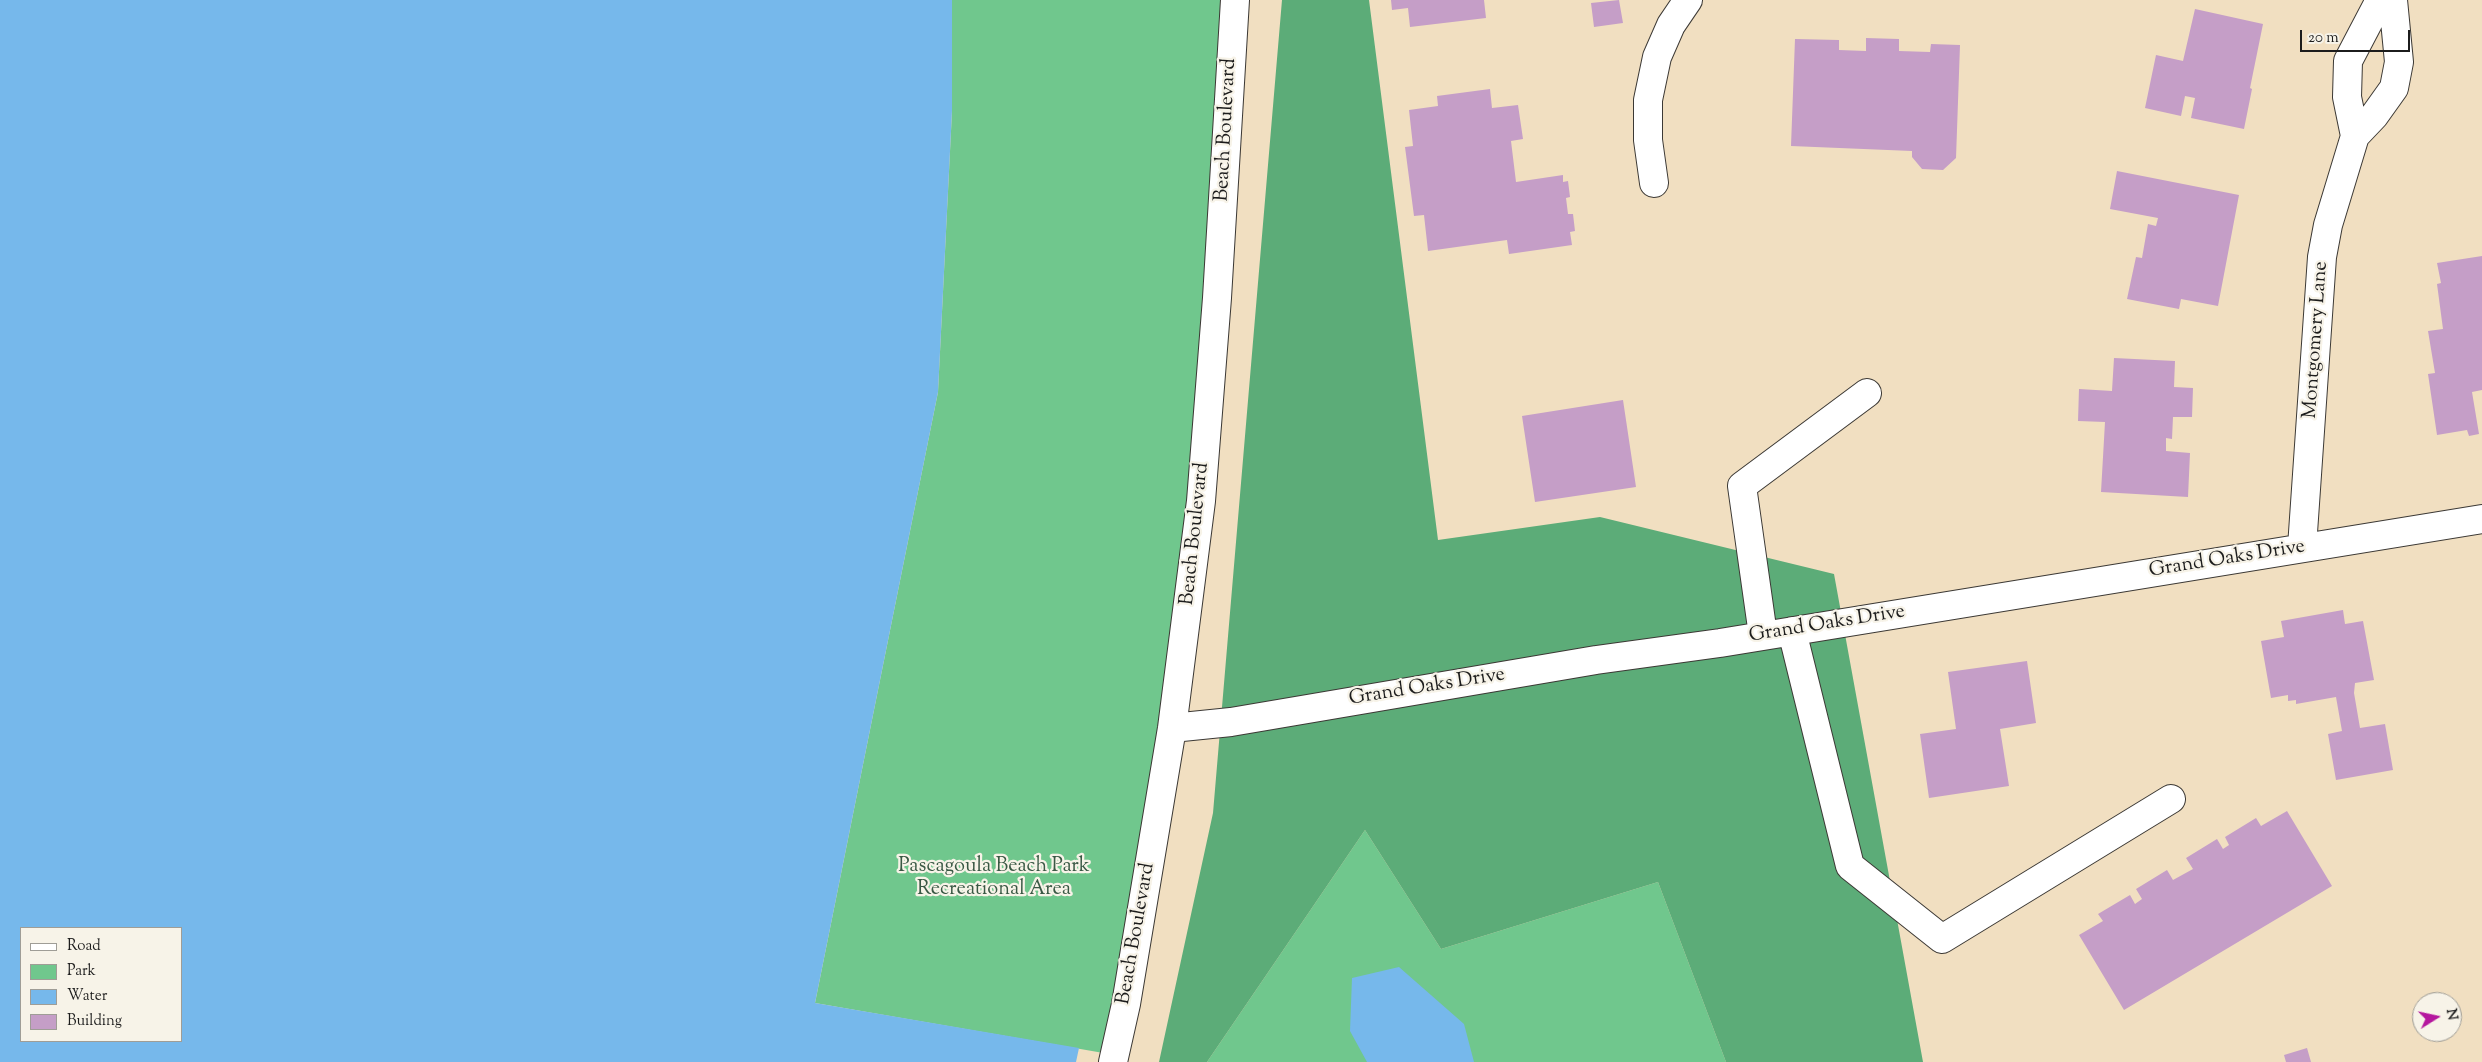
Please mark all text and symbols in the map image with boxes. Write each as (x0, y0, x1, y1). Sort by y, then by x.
scale bar (2302, 20, 2412, 52)
text: 20 m (2308, 28, 2339, 49)
street label: Beach Boulevard (1211, 58, 1243, 202)
street label: Montgomery Lane (2300, 261, 2334, 419)
street label: Beach Boulevard (1177, 461, 1215, 607)
street label: Grand Oaks Drive (2147, 536, 2307, 584)
street label: Grand Oaks Drive (1747, 601, 1907, 649)
street label: Grand Oaks Drive (1347, 664, 1507, 712)
park label: Pascagoula Beach Park Recreational Area (898, 856, 1090, 903)
street label: Beach Boulevard (1113, 861, 1161, 1007)
legend (20, 927, 182, 1042)
text: Road (67, 936, 101, 957)
text: Park (67, 961, 96, 982)
text: Water (67, 986, 107, 1007)
north arrow (2412, 992, 2462, 1042)
text: N (2440, 1007, 2462, 1022)
text: Building (67, 1011, 122, 1032)

